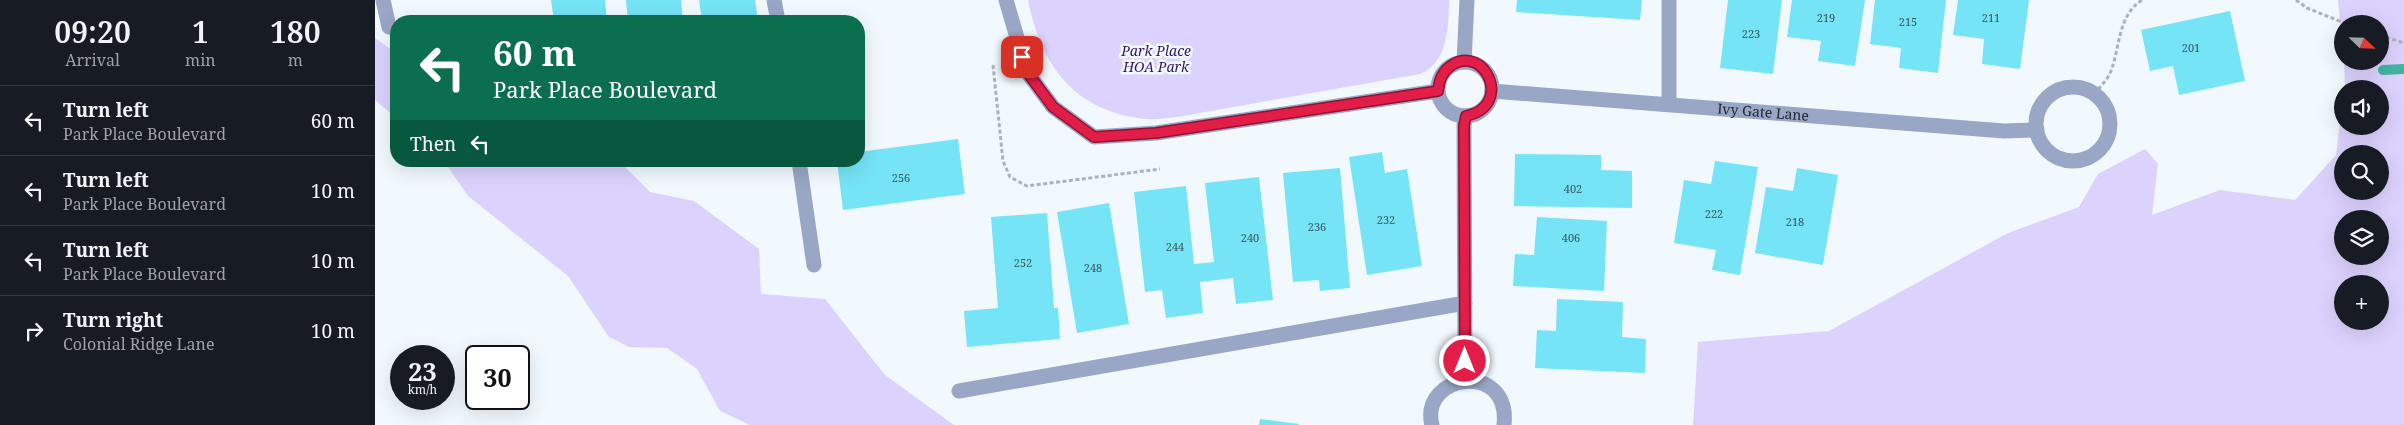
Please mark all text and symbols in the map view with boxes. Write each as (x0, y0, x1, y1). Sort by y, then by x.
house number: 219 (1817, 10, 1835, 25)
house number: 211 (1982, 10, 2000, 25)
text: 09:20 (54, 11, 131, 52)
text: 1 (192, 11, 209, 52)
text: 180 (270, 11, 321, 52)
house number: 215 (1899, 14, 1917, 29)
north arrow (2334, 15, 2389, 70)
map controls (2334, 15, 2389, 330)
house number: 223 (1742, 26, 1760, 41)
text: 60 m (493, 29, 576, 76)
icon: left (410, 35, 475, 100)
pin (1001, 36, 1043, 78)
house number: 201 (2182, 40, 2200, 55)
park label: Park Place HOA Park (1120, 41, 1191, 76)
icon: arrive (1008, 43, 1036, 71)
text: Arrival (65, 49, 120, 71)
text: min (185, 49, 216, 71)
text: m (288, 49, 303, 71)
text: Park Place Boulevard (493, 74, 717, 104)
button: sound (2334, 80, 2389, 135)
text: Turn left (63, 97, 149, 123)
street label: Ivy Gate Lane (1717, 99, 1810, 125)
icon: left (20, 107, 48, 135)
text: 60 m (311, 108, 355, 134)
text: Park Place Boulevard (63, 123, 226, 145)
icon: left (466, 130, 494, 158)
text: Then (410, 131, 456, 157)
button: search (2334, 145, 2389, 200)
text: Turn left (63, 167, 149, 193)
house number: 256 (892, 170, 910, 185)
icon: left (20, 177, 48, 205)
text: 10 m (311, 178, 355, 204)
house number: 402 (1564, 181, 1582, 196)
text: Park Place Boulevard (63, 193, 226, 215)
house number: 222 (1705, 206, 1723, 221)
button: layers (2334, 210, 2389, 265)
house number: 232 (1377, 212, 1395, 227)
house number: 218 (1786, 214, 1804, 229)
house number: 236 (1308, 219, 1326, 234)
house number: 240 (1241, 230, 1259, 245)
house number: 406 (1562, 230, 1580, 245)
text: Turn left (63, 237, 149, 263)
house number: 244 (1166, 239, 1184, 254)
icon: left (20, 247, 48, 275)
text: 10 m (311, 248, 355, 274)
house number: 252 (1014, 255, 1032, 270)
house number: 248 (1084, 260, 1102, 275)
text: Park Place Boulevard (63, 263, 226, 285)
button: + (2334, 275, 2389, 330)
text: Turn right (63, 307, 163, 333)
icon: right (20, 317, 48, 345)
text: 10 m (311, 318, 355, 344)
text: Colonial Ridge Lane (63, 333, 214, 355)
position arrow (1438, 334, 1490, 386)
speed limit sign: 30 (465, 345, 530, 410)
text: 23 (408, 354, 437, 388)
text: km/h (408, 381, 437, 398)

